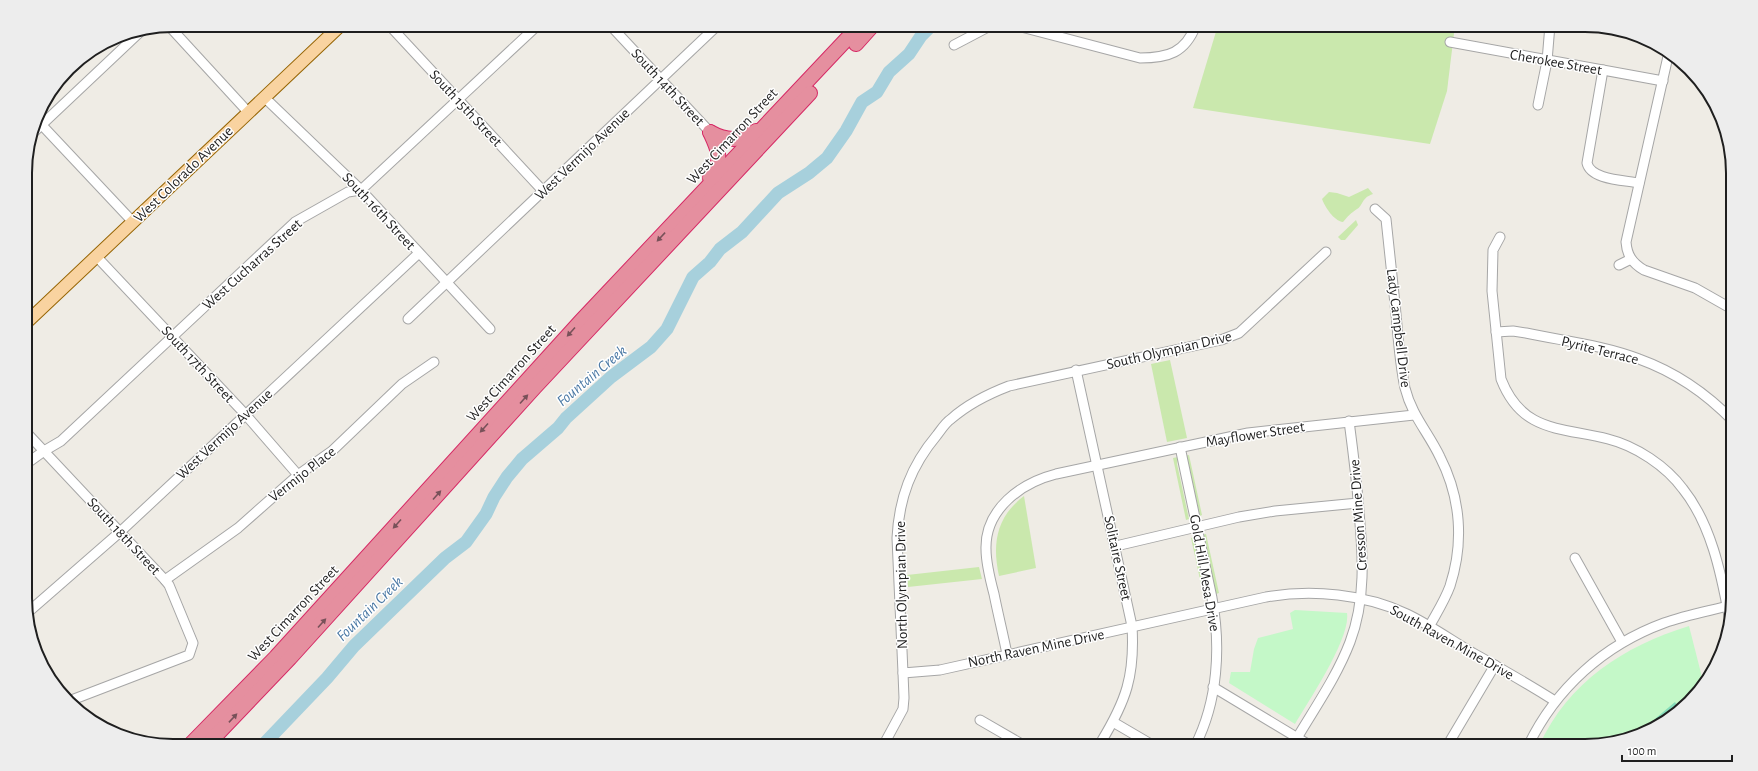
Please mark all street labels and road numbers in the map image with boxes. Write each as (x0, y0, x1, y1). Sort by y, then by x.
street label: South 14th Street (628, 46, 707, 129)
street label: Cherokee Street (1509, 47, 1603, 78)
street label: South 15th Street (427, 67, 505, 150)
street label: West Cimarron Street (684, 85, 781, 187)
street label: West Vermijo Avenue (532, 105, 633, 203)
street label: West Colorado Avenue (131, 123, 236, 225)
street label: South 16th Street (339, 170, 418, 253)
street label: West Cucharras Street (200, 216, 305, 313)
street label: Lady Campbell Drive (1384, 268, 1413, 388)
street label: West Cimarron Street (464, 322, 559, 425)
street label: South 17th Street (159, 323, 237, 406)
street label: South Olympian Drive (1105, 329, 1233, 372)
street label: Pyrite Terrace (1560, 334, 1640, 367)
street label: West Vermijo Avenue (173, 386, 275, 483)
street label: Mayflower Street (1205, 419, 1306, 450)
street label: Vermijo Place (266, 444, 339, 505)
street label: Cresson Mine Drive (1347, 459, 1370, 571)
street label: South 18th Street (84, 495, 163, 578)
street label: Gold Hill Mesa Drive (1187, 513, 1222, 633)
street label: Solitaire Street (1101, 514, 1134, 602)
street label: North Olympian Drive (893, 521, 910, 649)
street label: West Cimarron Street (245, 562, 342, 664)
street label: South Raven Mine Drive (1387, 602, 1516, 683)
street label: North Raven Mine Drive (967, 627, 1106, 670)

